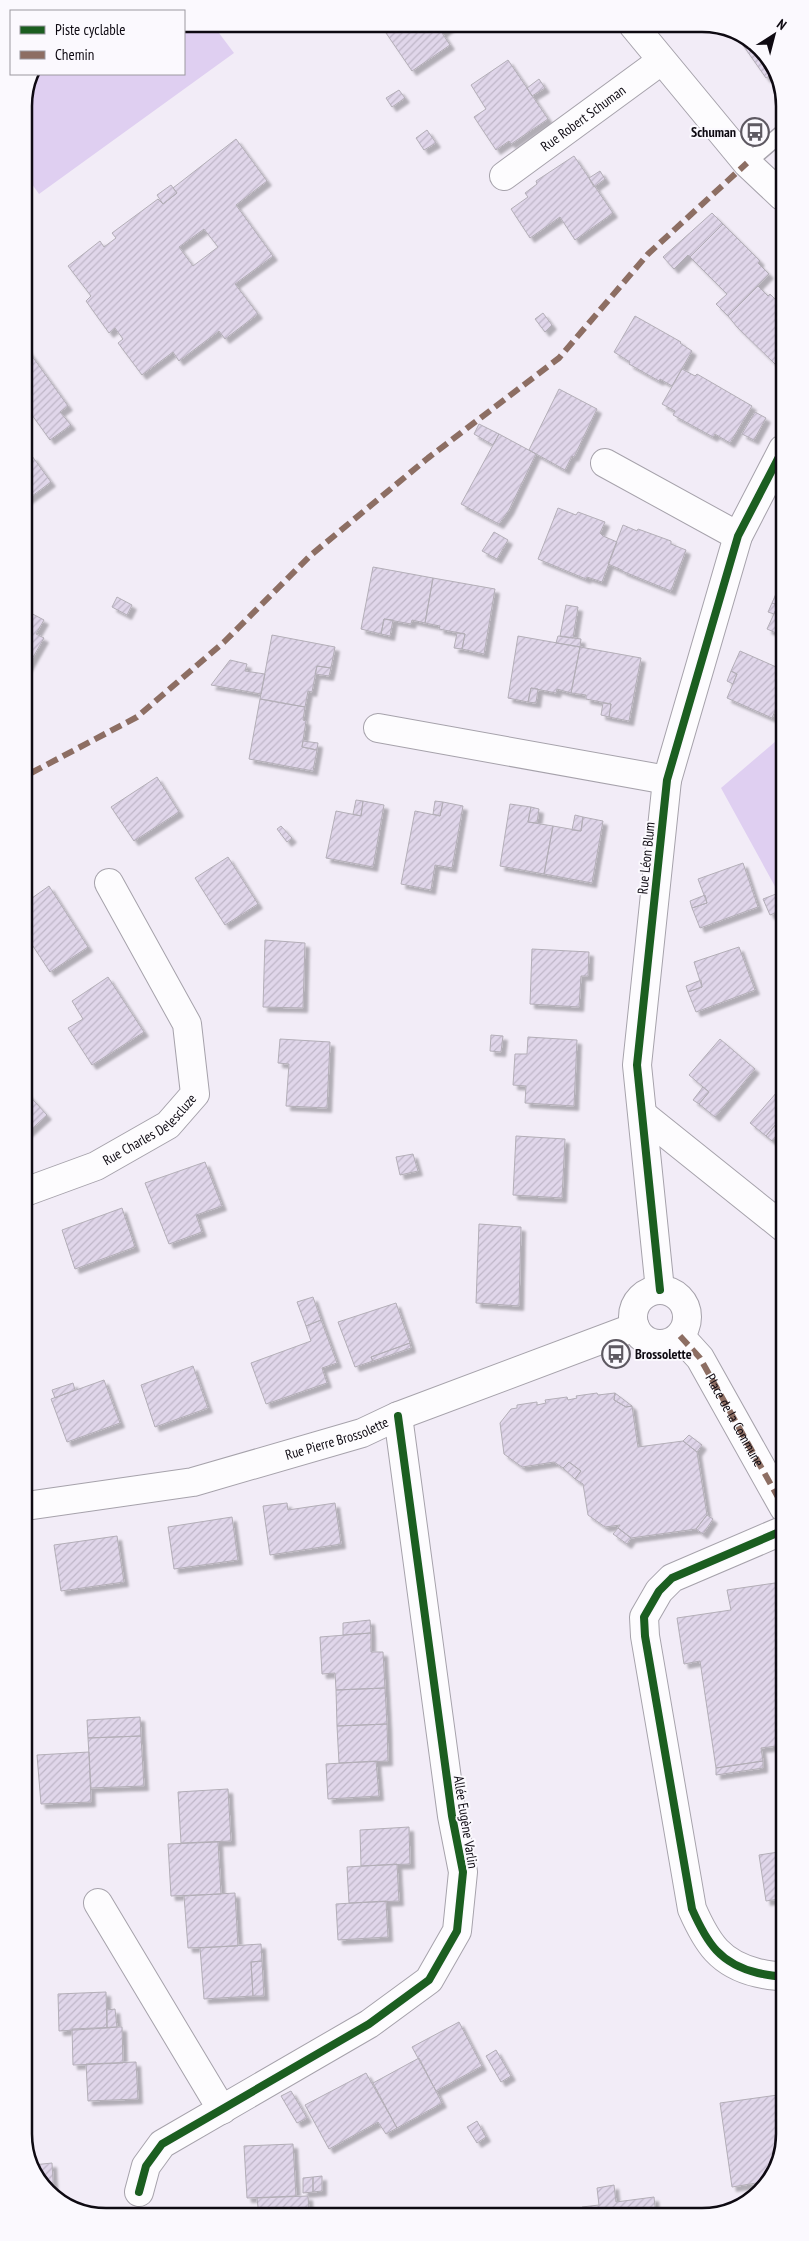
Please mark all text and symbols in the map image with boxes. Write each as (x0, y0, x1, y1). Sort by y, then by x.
legend (10, 10, 185, 75)
north arrow (749, 10, 799, 60)
text: N (773, 15, 790, 34)
text: Piste cyclable (55, 20, 125, 39)
text: Chemin (55, 45, 94, 64)
street label: Rue Robert Schuman (537, 81, 629, 155)
bus stop icon: Schuman (740, 117, 770, 147)
place label: Schuman (691, 123, 736, 141)
street label: Rue Léon Blum (633, 821, 659, 895)
street label: Rue Charles Delescluze (100, 1090, 200, 1169)
bus stop icon: Brossolette (601, 1339, 631, 1369)
place label: Brossolette (635, 1345, 692, 1363)
street label: Place de la Commune (702, 1371, 768, 1470)
street label: Rue Pierre Brossolette (283, 1413, 392, 1464)
street label: Allée Eugène Varlin (450, 1774, 482, 1870)

